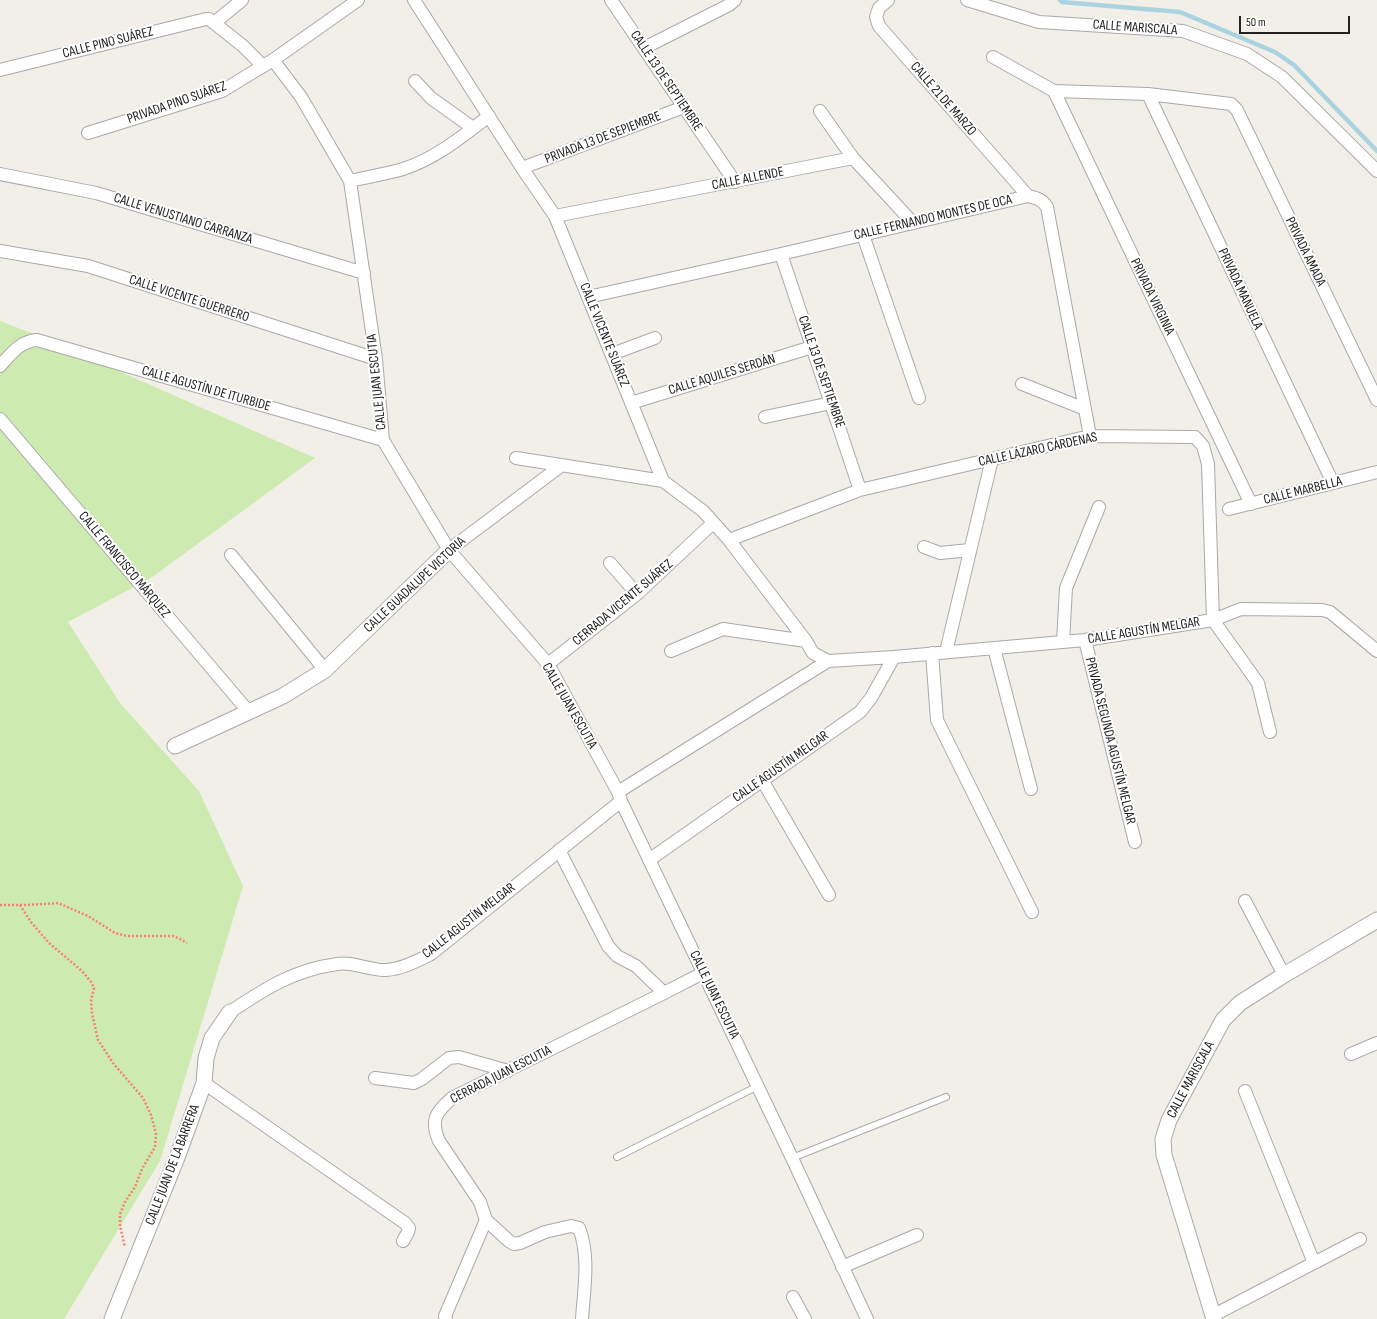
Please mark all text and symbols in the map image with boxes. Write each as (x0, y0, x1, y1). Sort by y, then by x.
scale bar (1241, 8, 1352, 34)
text: 50 m (1246, 15, 1266, 30)
street label: CALLE MARISCALA (1092, 17, 1178, 39)
street label: CALLE PINO SUÁREZ (61, 24, 155, 62)
street label: CALLE 13 DE SEPTIEMBRE (626, 27, 706, 135)
street label: CALLE 21 DE MARZO (906, 59, 980, 139)
street label: PRIVADA PINO SUÁREZ (125, 78, 229, 128)
street label: PRIVADA 13 DE SEPIEMBRE (543, 108, 663, 168)
street label: CALLE ALLENDE (711, 164, 785, 194)
street label: CALLE VENUSTIANO CARRANZA (111, 190, 255, 248)
street label: CALLE FERNANDO MONTES DE OCA (852, 192, 1014, 244)
street label: PRIVADA AMADA (1281, 215, 1329, 289)
street label: PRIVADA MANUELA (1214, 246, 1266, 332)
street label: PRIVADA VIRGINIA (1126, 256, 1178, 338)
street label: CALLE VICENTE GUERRERO (127, 272, 251, 326)
street label: CALLE VICENTE SUÁREZ (576, 281, 632, 389)
street label: CALLE 13 DE SEPTIEMBRE (794, 314, 848, 430)
street label: CALLE JUAN ESCUTIA (364, 333, 390, 431)
street label: CALLE AQUILES SERDÁN (667, 351, 777, 399)
street label: CALLE AGUSTÍN DE ITURBIDE (140, 363, 272, 415)
street label: CALLE LÁZARO CÁRDENAS (977, 429, 1099, 471)
street label: CALLE MARBELLA (1262, 473, 1344, 509)
street label: CALLE FRANCISCO MÁRQUEZ (75, 508, 173, 622)
street label: CALLE GUADALUPE VICTORIA (361, 534, 469, 636)
street label: CERRADA VICENTE SUÁREZ (569, 556, 677, 650)
street label: CALLE AGUSTÍN MELGAR (1087, 614, 1201, 648)
street label: PRIVADA SEGUNDA AGUSTÍN MELGAR (1081, 656, 1139, 826)
street label: CALLE JUAN ESCUTIA (538, 660, 600, 752)
street label: CALLE AGUSTÍN MELGAR (730, 728, 832, 806)
street label: CALLE AGUSTÍN MELGAR (419, 880, 519, 962)
street label: CALLE JUAN ESCUTIA (685, 948, 743, 1042)
street label: CALLE MARISCALA (1164, 1039, 1218, 1121)
street label: CERRADA JUAN ESCUTIA (448, 1042, 554, 1108)
street label: CALLE JUAN DE LA BARRERA (142, 1102, 204, 1228)

